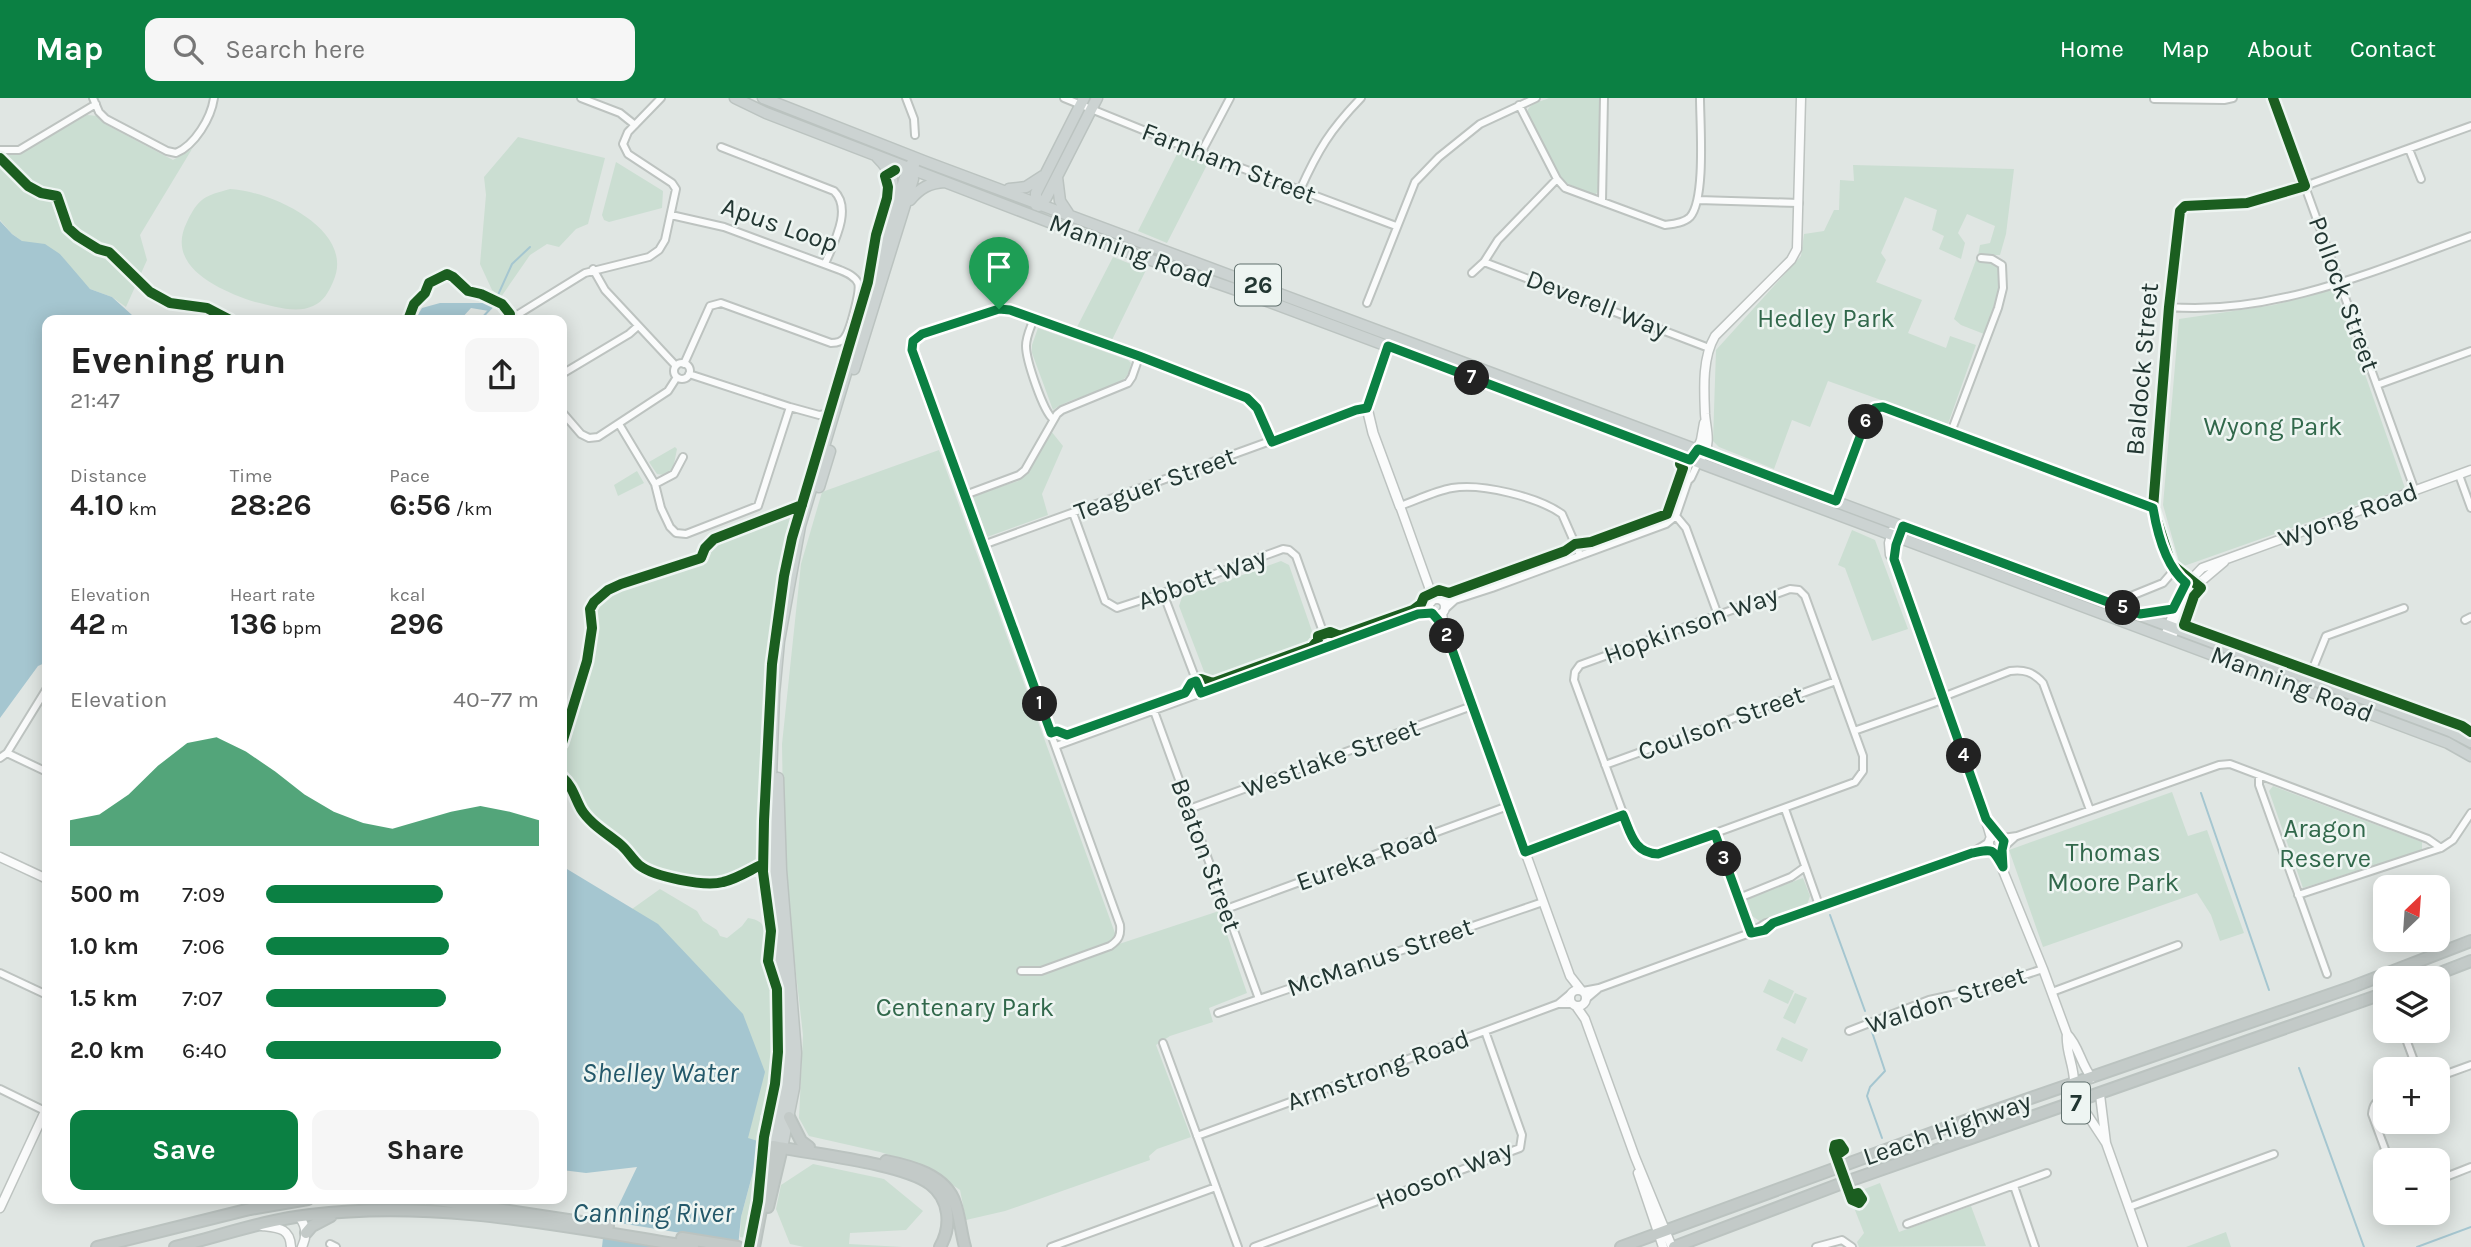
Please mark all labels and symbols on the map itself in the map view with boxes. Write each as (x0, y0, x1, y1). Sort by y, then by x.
street label: Farnham Street (1137, 116, 1321, 211)
street label: Apus Loop (718, 191, 842, 259)
street label: Manning Road (1045, 207, 1217, 295)
street label: Pollock Street (2302, 212, 2387, 376)
pin (969, 237, 1029, 309)
street label: Deverell Way (1522, 263, 1672, 345)
road number: 26 (1235, 265, 1281, 306)
street label: Baldock Street (2119, 281, 2165, 457)
park label: Hedley Park (1757, 303, 1895, 334)
pin: 7 (1454, 360, 1490, 396)
pin: 6 (1848, 404, 1884, 440)
park label: Wyong Park (2204, 411, 2342, 442)
street label: Teaguer Street (1070, 440, 1240, 528)
street label: Wyong Road (2274, 475, 2422, 555)
street label: Abbott Way (1133, 541, 1271, 617)
street label: Hopkinson Way (1600, 579, 1782, 671)
pin: 5 (2106, 590, 2140, 626)
pin: 2 (1430, 618, 1464, 654)
street label: Manning Road (2206, 639, 2378, 729)
street label: Coulson Street (1634, 679, 1808, 767)
pin: 1 (1023, 686, 1058, 722)
street label: Westlake Street (1238, 711, 1424, 804)
pin: 4 (1946, 738, 1982, 774)
street label: Beaton Street (1164, 774, 1248, 936)
park label: Aragon Reserve (2279, 813, 2371, 874)
street label: Eureka Road (1292, 818, 1442, 898)
park label: Thomas Moore Park (2047, 837, 2179, 898)
pin: 3 (1706, 842, 1742, 876)
north arrow (2373, 875, 2450, 952)
street label: McManus Street (1283, 911, 1477, 1003)
street label: Waldon Street (1862, 959, 2030, 1041)
park label: Centenary Park (876, 992, 1054, 1023)
street label: Armstrong Road (1282, 1023, 1474, 1117)
water label: Shelley Water (582, 1056, 740, 1089)
road number: 7 (2062, 1083, 2090, 1124)
street label: Leach Highway (1859, 1086, 2035, 1172)
street label: Hooson Way (1371, 1134, 1517, 1216)
water label: Canning River (572, 1196, 735, 1229)

